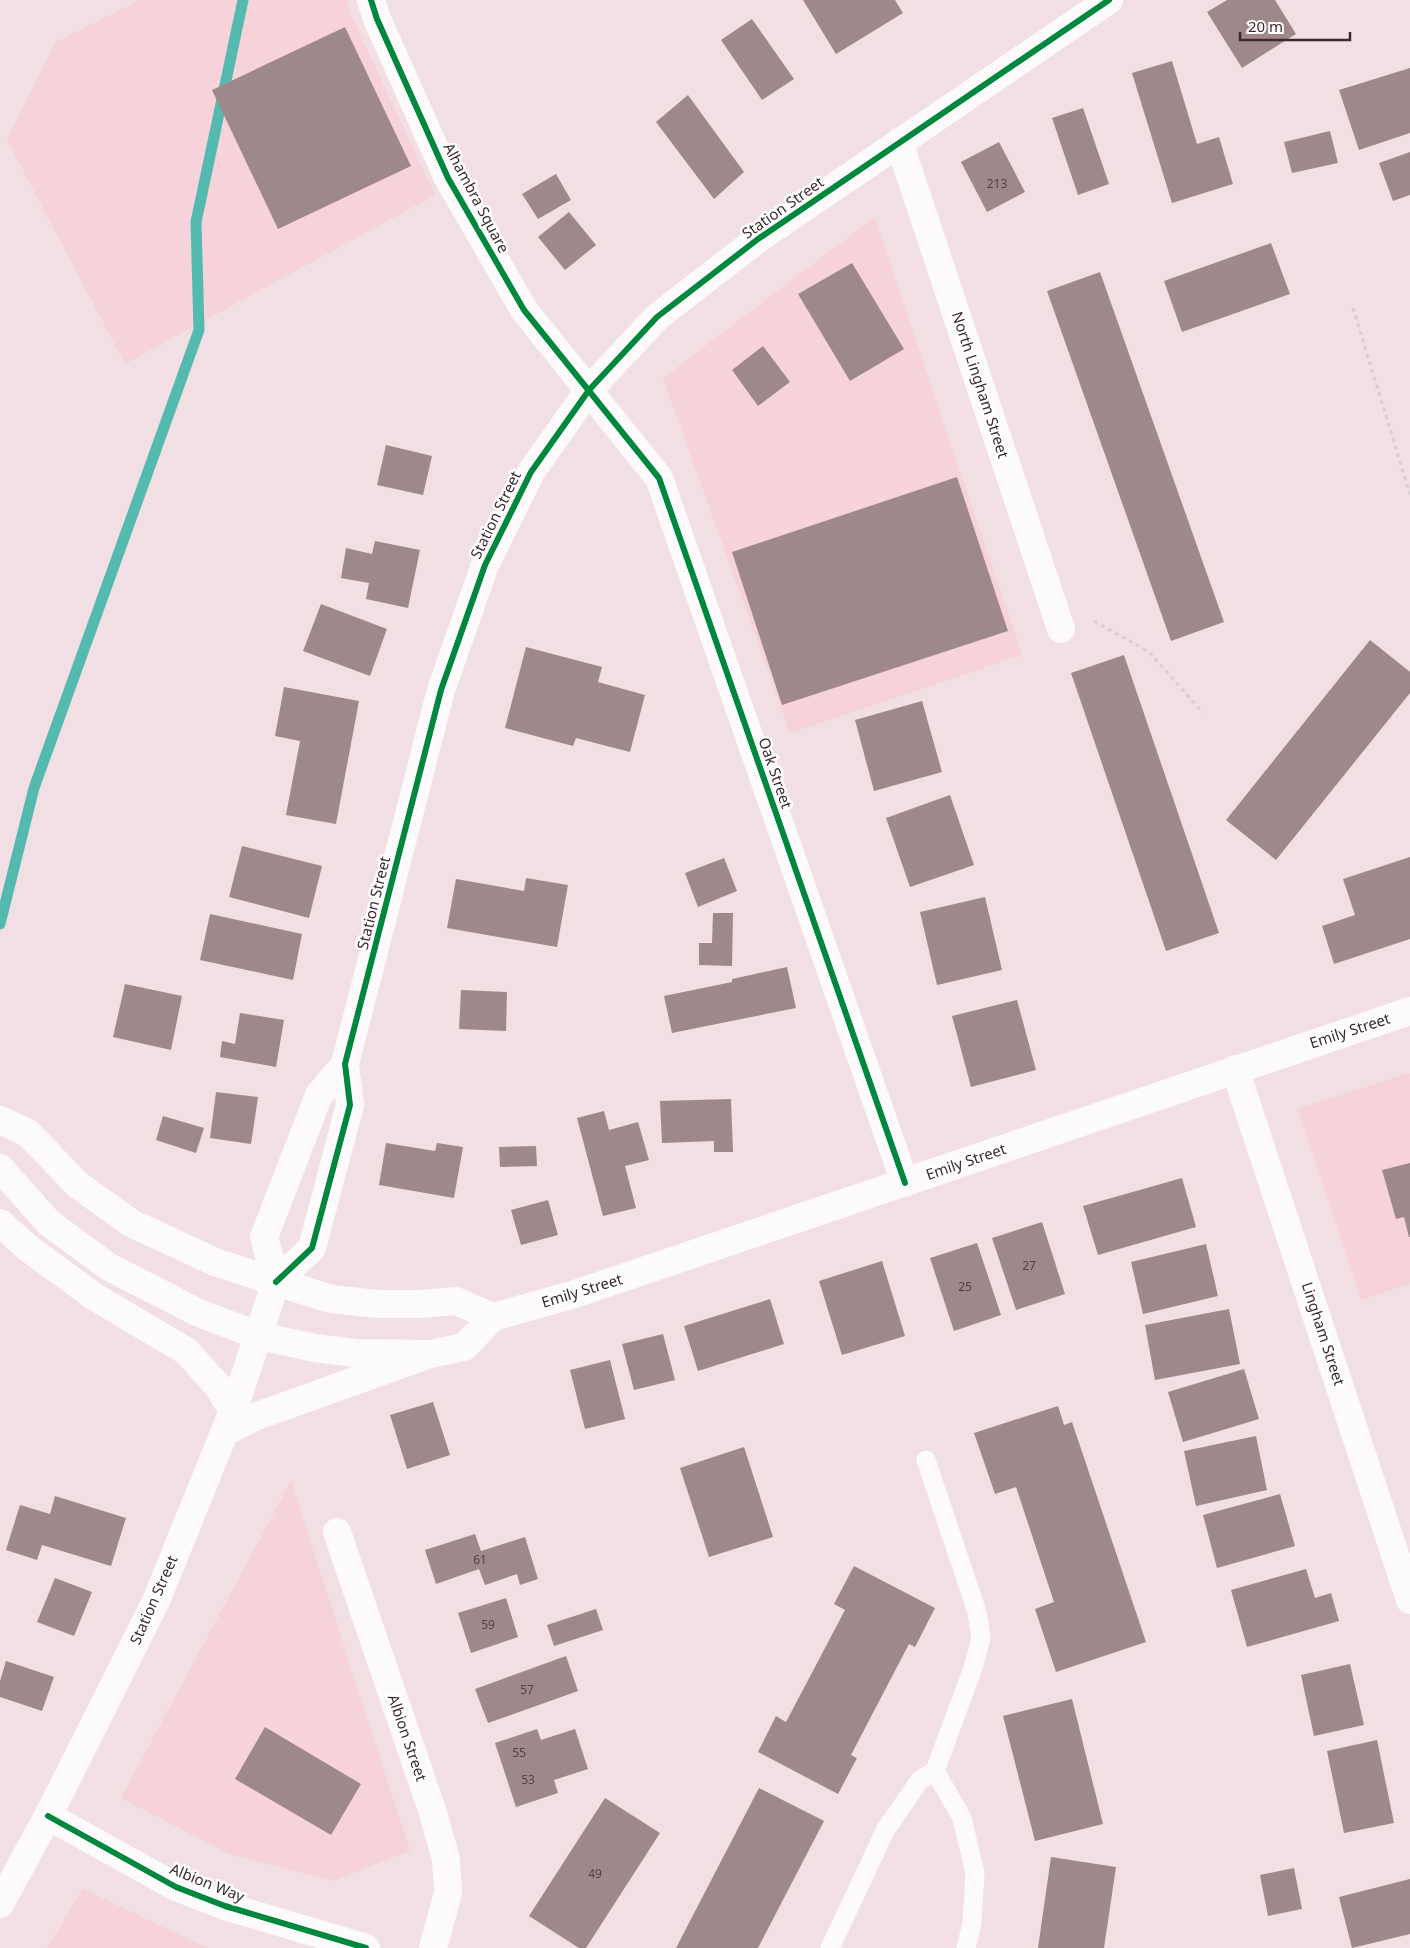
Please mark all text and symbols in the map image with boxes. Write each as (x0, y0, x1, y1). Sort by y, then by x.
scale bar (1240, 10, 1350, 42)
text: 20 m (1248, 16, 1283, 36)
street label: Alhambra Square (439, 139, 514, 256)
street label: Station Street (738, 171, 828, 243)
house number: 213 (987, 175, 1007, 192)
street label: North Lingham Street (948, 309, 1014, 461)
street label: Station Street (465, 467, 525, 562)
street label: Oak Street (754, 734, 798, 811)
street label: Station Street (352, 853, 394, 952)
street label: Emily Street (1307, 1007, 1393, 1052)
street label: Emily Street (923, 1138, 1009, 1184)
house number: 27 (1022, 1257, 1036, 1274)
street label: Emily Street (539, 1268, 625, 1312)
house number: 25 (958, 1278, 972, 1295)
street label: Lingham Street (1298, 1279, 1350, 1389)
street label: Station Street (125, 1551, 182, 1647)
house number: 61 (473, 1551, 487, 1568)
house number: 59 (481, 1616, 495, 1633)
house number: 57 (520, 1681, 534, 1698)
street label: Albion Street (384, 1692, 432, 1784)
house number: 55 (512, 1744, 526, 1761)
house number: 53 (521, 1771, 535, 1788)
street label: Albion Way (167, 1858, 248, 1906)
house number: 49 (588, 1865, 602, 1882)

